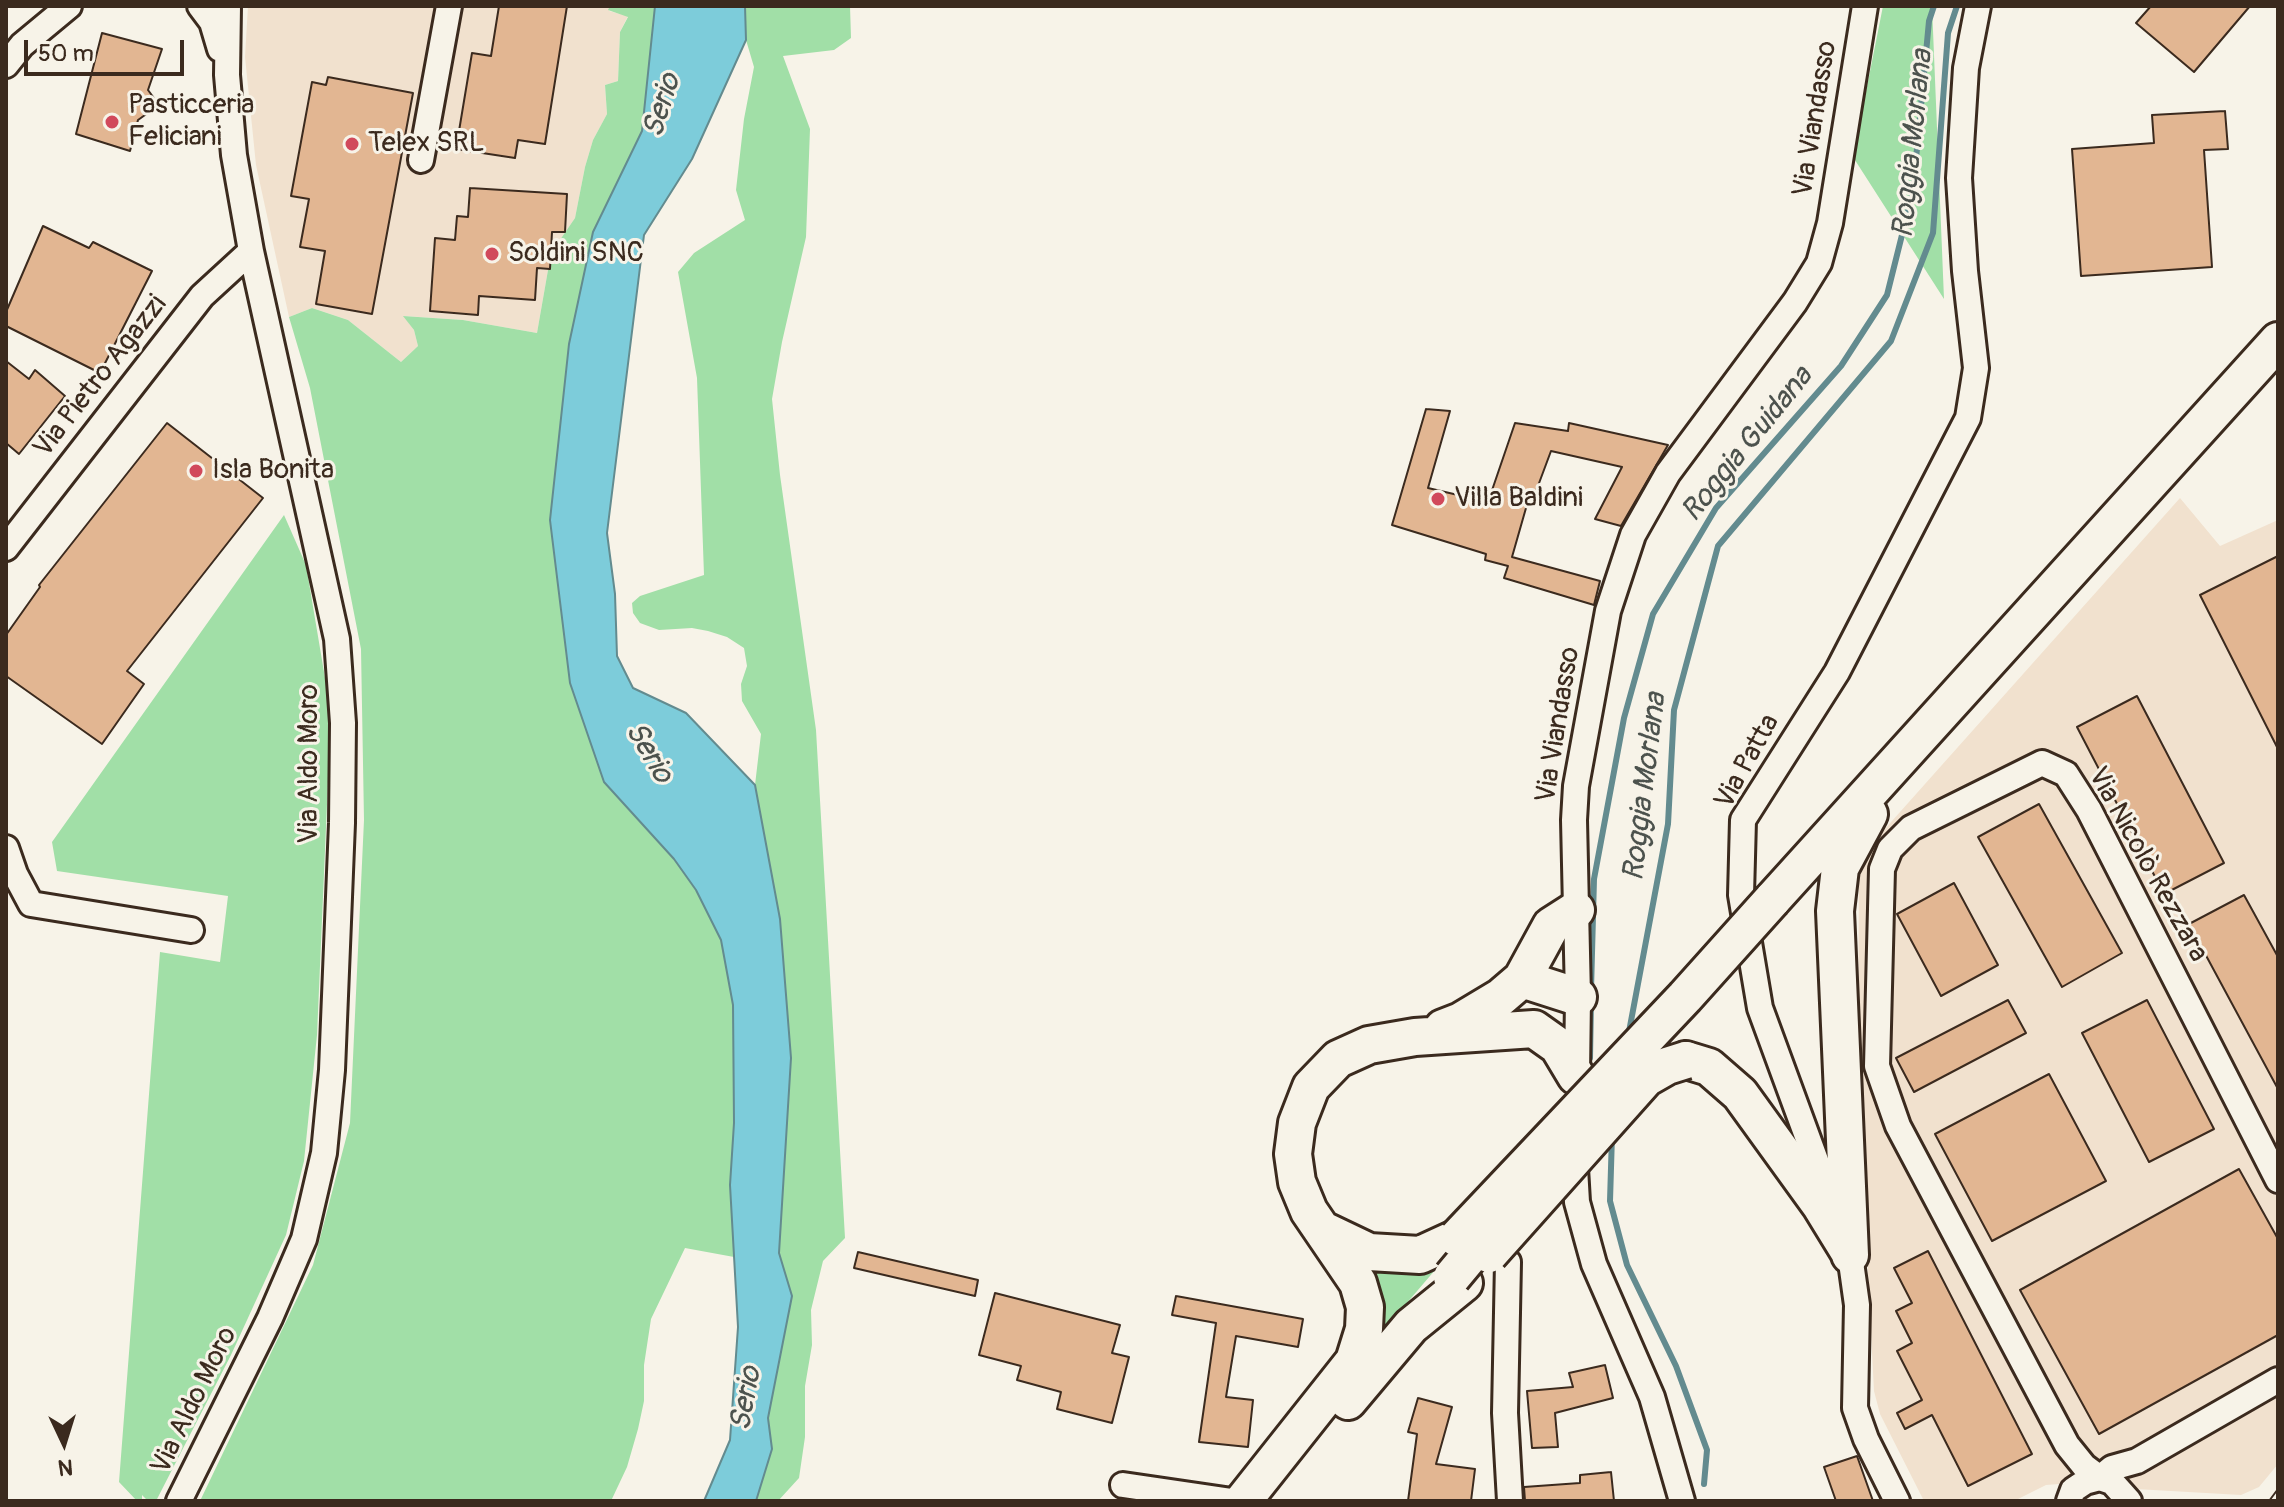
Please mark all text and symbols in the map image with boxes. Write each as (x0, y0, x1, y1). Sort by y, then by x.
scale bar (28, 24, 188, 74)
text: 50 m (38, 39, 94, 68)
street label: Via Viandasso (1787, 39, 1845, 199)
water label: Roggia Morlana (1886, 48, 1942, 240)
water label: Serio (636, 70, 690, 142)
place label: Pasticceria Feliciani (128, 89, 254, 155)
marker: Pasticceria Feliciani (103, 113, 121, 131)
place label: Telex SRL (368, 127, 485, 161)
marker: Telex SRL (343, 135, 361, 153)
place label: Soldini SNC (508, 237, 644, 271)
marker: Soldini SNC (483, 245, 501, 263)
street label: Via Pietro Agazzi (27, 289, 175, 465)
water label: Roggia Guidana (1675, 360, 1821, 530)
place label: Isla Bonita (212, 454, 334, 488)
marker: Isla Bonita (187, 462, 205, 480)
place label: Villa Baldini (1454, 482, 1583, 516)
marker: Villa Baldini (1429, 490, 1447, 508)
street label: Via Viandasso (1530, 645, 1588, 805)
street label: Via Aldo Moro (293, 684, 327, 844)
water label: Roggia Morlana (1617, 691, 1675, 883)
street label: Via Patta (1708, 709, 1788, 815)
water label: Serio (616, 716, 680, 790)
street label: Via Nicolò Rezzara (2080, 762, 2214, 968)
street label: Via Aldo Moro (145, 1322, 245, 1480)
water label: Serio (724, 1364, 770, 1434)
north arrow (24, 1403, 104, 1483)
text: N (57, 1452, 74, 1481)

